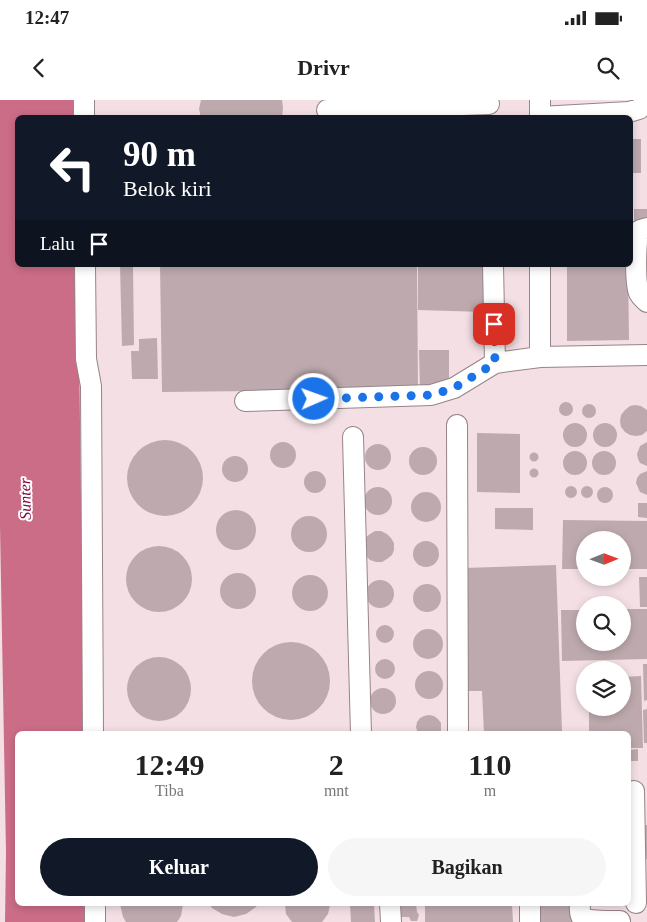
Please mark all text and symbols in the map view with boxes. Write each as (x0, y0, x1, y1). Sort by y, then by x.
text: 12:47 (25, 7, 69, 28)
icon: back (25, 54, 53, 82)
icon: search (594, 54, 622, 82)
text: Drivr (297, 55, 350, 80)
icon: left (40, 135, 105, 200)
text: 90 m (123, 135, 196, 174)
text: Belok kiri (123, 176, 212, 201)
icon: arrive (85, 230, 113, 258)
text: Lalu (40, 233, 75, 254)
pin (473, 303, 515, 345)
icon: arrive (480, 310, 508, 338)
position arrow (287, 372, 339, 424)
water label: Sunter (16, 477, 34, 520)
north arrow (576, 531, 631, 586)
map controls (576, 531, 631, 716)
button: search (576, 596, 631, 651)
button: layers (576, 661, 631, 716)
text: 12:49 (134, 748, 204, 781)
text: 2 (329, 748, 344, 781)
text: 110 (468, 748, 512, 781)
text: Tiba (155, 782, 184, 799)
text: mnt (324, 782, 349, 799)
text: m (484, 782, 496, 799)
button: Keluar (40, 838, 318, 896)
button: Bagikan (328, 838, 606, 896)

